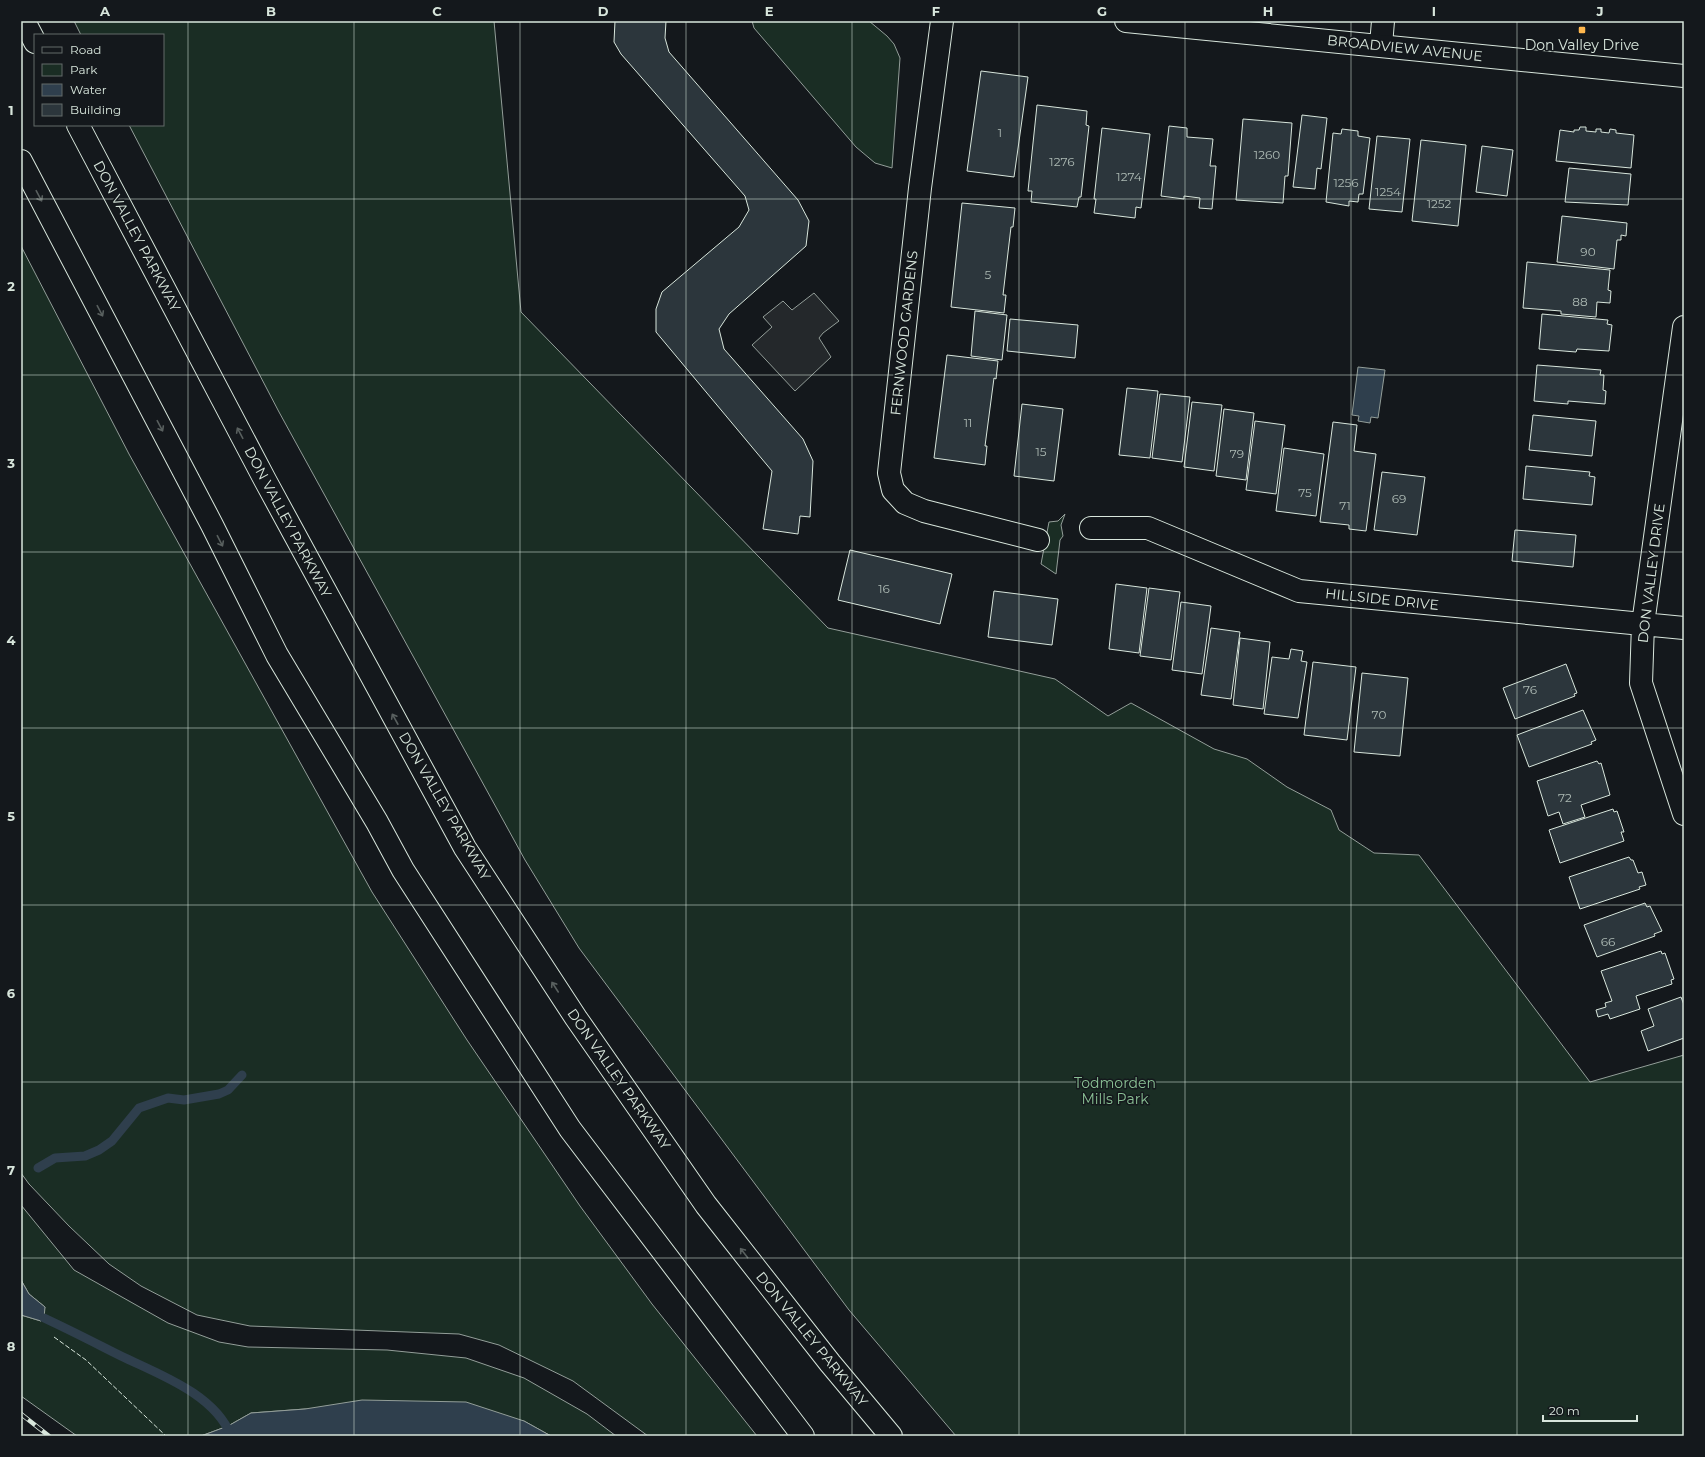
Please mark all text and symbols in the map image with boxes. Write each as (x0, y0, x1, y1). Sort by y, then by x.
text: A (99, 3, 111, 19)
text: B (266, 3, 276, 19)
text: C (432, 3, 442, 19)
text: D (598, 3, 609, 19)
text: E (765, 3, 774, 19)
text: F (932, 3, 940, 19)
text: G (1097, 3, 1107, 19)
text: H (1263, 3, 1273, 19)
text: I (1432, 3, 1436, 19)
text: J (1595, 3, 1604, 19)
marker: Don Valley Drive (1577, 25, 1587, 35)
street label: BROADVIEW AVENUE (1326, 31, 1484, 65)
legend (34, 34, 164, 126)
place label: Don Valley Drive (1525, 36, 1639, 54)
text: Road (70, 42, 101, 57)
text: Park (70, 62, 98, 77)
text: Water (70, 82, 107, 97)
text: 1 (8, 102, 14, 118)
text: Building (70, 102, 121, 117)
house number: 1 (998, 125, 1002, 140)
house number: 1260 (1254, 147, 1280, 162)
house number: 1276 (1049, 154, 1075, 169)
street label: DON VALLEY PARKWAY (90, 157, 184, 315)
house number: 1274 (1116, 169, 1142, 184)
house number: 1256 (1333, 175, 1359, 190)
house number: 1254 (1375, 184, 1401, 199)
one-way arrow (36, 189, 43, 201)
house number: 1252 (1427, 196, 1452, 211)
house number: 90 (1580, 244, 1596, 259)
street label: FERNWOOD GARDENS (886, 250, 922, 416)
house number: 5 (985, 267, 992, 282)
text: 2 (7, 278, 15, 294)
house number: 88 (1572, 294, 1588, 309)
one-way arrow (96, 305, 104, 317)
house number: 11 (964, 415, 972, 430)
one-way arrow (157, 420, 164, 432)
one-way arrow (236, 427, 243, 439)
street label: DON VALLEY PARKWAY (241, 443, 335, 601)
house number: 15 (1035, 444, 1047, 459)
house number: 79 (1230, 446, 1244, 461)
text: 3 (6, 455, 15, 471)
house number: 75 (1298, 485, 1312, 500)
house number: 69 (1392, 491, 1406, 506)
house number: 71 (1339, 498, 1351, 513)
street label: DON VALLEY DRIVE (1634, 502, 1668, 644)
one-way arrow (217, 535, 224, 547)
house number: 16 (878, 581, 890, 596)
street label: HILLSIDE DRIVE (1324, 584, 1440, 614)
text: 4 (7, 632, 16, 648)
house number: 76 (1523, 682, 1537, 697)
house number: 70 (1372, 707, 1386, 722)
one-way arrow (391, 713, 399, 725)
street label: DON VALLEY PARKWAY (395, 729, 495, 883)
house number: 72 (1558, 790, 1572, 805)
text: 5 (7, 808, 15, 824)
house number: 66 (1601, 934, 1615, 949)
one-way arrow (551, 981, 559, 993)
text: 6 (7, 985, 16, 1001)
street label: DON VALLEY PARKWAY (563, 1005, 675, 1153)
park label: Todmorden Mills Park (1074, 1074, 1156, 1108)
text: 7 (7, 1162, 15, 1178)
one-way arrow (739, 1247, 748, 1258)
street label: DON VALLEY PARKWAY (752, 1268, 872, 1410)
text: 8 (7, 1338, 16, 1354)
scale bar (1543, 1397, 1637, 1423)
text: 20 m (1549, 1403, 1580, 1418)

